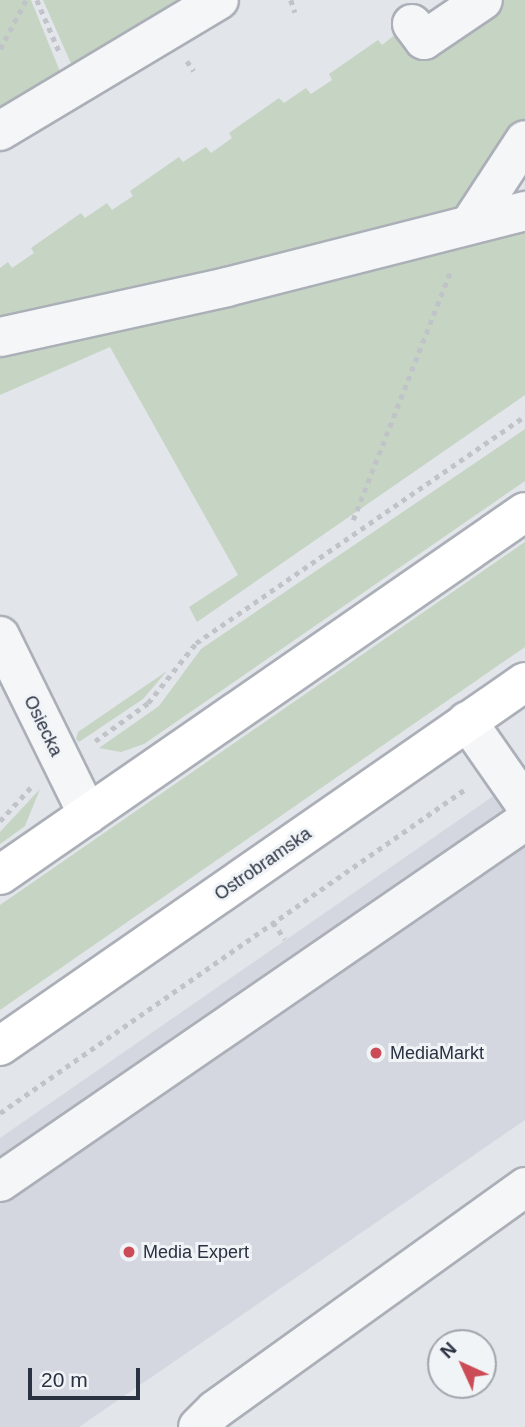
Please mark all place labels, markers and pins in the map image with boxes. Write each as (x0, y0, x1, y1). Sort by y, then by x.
place label: MediaMarkt (390, 1042, 484, 1064)
marker: MediaMarkt (368, 1045, 384, 1061)
place label: Media Expert (143, 1241, 249, 1263)
marker: Media Expert (121, 1244, 137, 1260)

